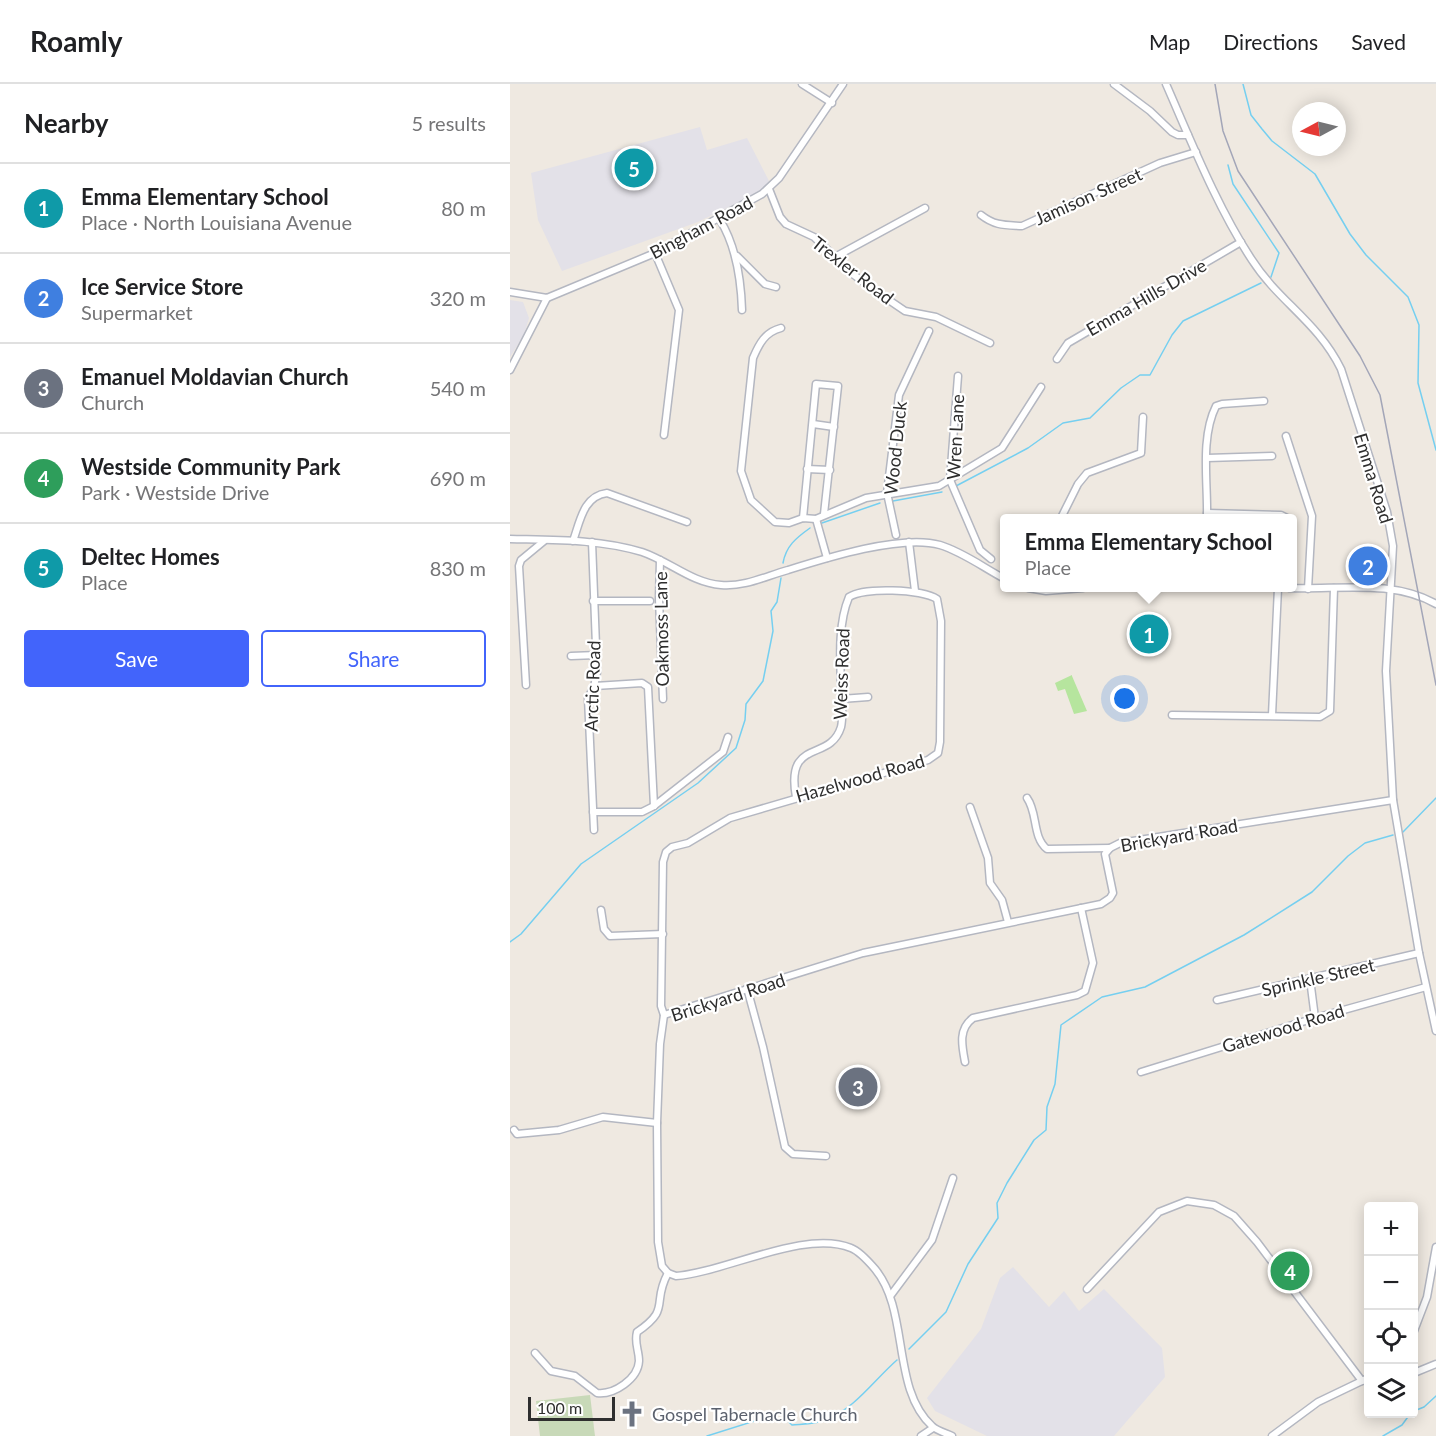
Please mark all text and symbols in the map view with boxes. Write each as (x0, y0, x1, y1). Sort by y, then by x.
text: Roamly (30, 24, 123, 58)
text: Map (1149, 29, 1190, 54)
text: Directions (1223, 29, 1318, 54)
text: Saved (1351, 29, 1406, 54)
north arrow (1292, 102, 1346, 156)
text: Nearby (24, 107, 109, 139)
text: 5 results (411, 111, 486, 135)
pin: 5 (614, 146, 654, 190)
street label: Jamison Street (1031, 162, 1146, 230)
text: Emma Elementary School (81, 183, 329, 210)
street label: Bingham Road (646, 191, 756, 263)
text: 1 (38, 196, 49, 220)
text: 80 m (441, 196, 486, 220)
text: Place · North Louisiana Avenue (81, 210, 352, 234)
street label: Trexler Road (808, 231, 898, 309)
street label: Emma Hills Drive (1082, 254, 1210, 340)
text: Ice Service Store (81, 273, 243, 300)
text: 2 (38, 286, 49, 310)
text: 320 m (430, 286, 486, 310)
text: Supermarket (81, 300, 193, 324)
text: Emanuel Moldavian Church (81, 363, 349, 390)
text: 3 (38, 376, 49, 400)
text: 540 m (430, 376, 486, 400)
text: Church (81, 390, 144, 414)
street label: Wren Lane (942, 394, 968, 480)
street label: Wood Duck (879, 399, 911, 496)
street label: Emma Road (1350, 430, 1398, 526)
text: Westside Community Park (81, 453, 340, 480)
text: 4 (38, 466, 49, 490)
text: 690 m (430, 466, 486, 490)
text: Park · Westside Drive (81, 480, 269, 504)
popup (1000, 514, 1297, 592)
text: Emma Elementary School (1025, 528, 1272, 555)
text: Deltec Homes (81, 543, 220, 570)
pin: 2 (1348, 544, 1388, 588)
text: Place (1025, 555, 1071, 579)
text: 5 (38, 556, 49, 580)
text: 830 m (430, 556, 486, 580)
text: Place (81, 570, 128, 594)
street label: Oakmoss Lane (649, 571, 673, 687)
pin: 1 (1130, 612, 1168, 656)
street label: Weiss Road (828, 628, 854, 720)
button: Save (24, 630, 249, 687)
button: Share (261, 630, 486, 687)
street label: Arctic Road (579, 640, 605, 732)
your location (1110, 684, 1139, 713)
street label: Hazelwood Road (793, 749, 927, 807)
street label: Brickyard Road (1119, 814, 1239, 856)
street label: Sprinkle Street (1259, 953, 1377, 1001)
street label: Brickyard Road (668, 968, 788, 1026)
street label: Gatewood Road (1219, 999, 1347, 1057)
pin: 3 (838, 1064, 878, 1110)
map controls (1364, 1202, 1418, 1418)
button: + (1364, 1202, 1418, 1256)
pin: 4 (1270, 1248, 1310, 1294)
button: − (1364, 1256, 1418, 1310)
button: locate (1364, 1310, 1418, 1364)
button: layers (1364, 1364, 1418, 1418)
scale bar (528, 1394, 615, 1422)
text: 100 m (537, 1398, 582, 1417)
church icon: Gospel Tabernacle Church (617, 1399, 647, 1429)
place label: Gospel Tabernacle Church (652, 1403, 857, 1425)

